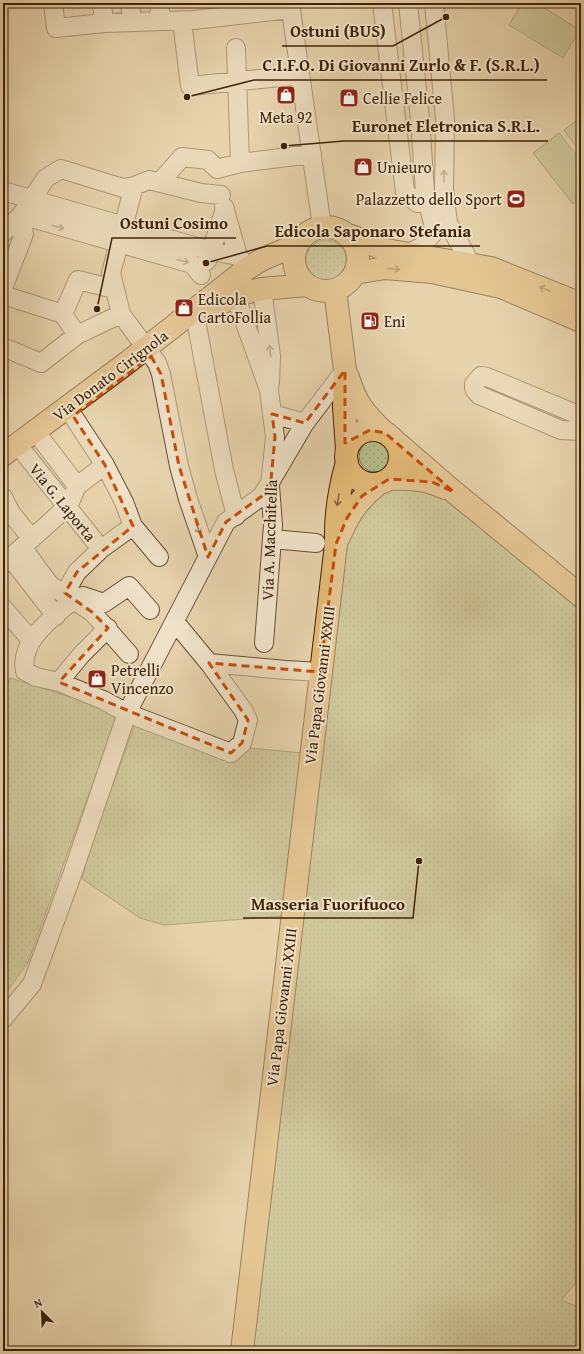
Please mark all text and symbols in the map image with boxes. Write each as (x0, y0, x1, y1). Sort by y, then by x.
callout: Ostuni (BUS) (282, 17, 393, 46)
text: Ostuni (BUS) (290, 18, 386, 43)
callout: C.I.F.O. Di Giovanni Zurlo & F. (S.R.L.) (254, 51, 547, 80)
text: C.I.F.O. Di Giovanni Zurlo & F. (S.R.L.) (262, 52, 540, 77)
shop icon: Meta 92 (275, 84, 297, 106)
place label: Cellie Felice (363, 86, 442, 110)
shop icon: Cellie Felice (338, 87, 360, 109)
place label: Meta 92 (260, 105, 312, 129)
callout: Euronet Eletronica S.R.L. (344, 112, 548, 141)
text: Euronet Eletronica S.R.L. (352, 113, 540, 138)
place label: Unieuro (377, 155, 432, 179)
shop icon: Unieuro (352, 156, 374, 178)
one-way arrow (440, 170, 448, 183)
place label: Palazzetto dello Sport (356, 187, 502, 211)
sports icon: Palazzetto dello Sport (505, 188, 527, 210)
callout: Ostuni Cosimo (112, 209, 236, 238)
text: Ostuni Cosimo (120, 210, 228, 235)
callout: Edicola Saponaro Stefania (267, 217, 480, 246)
text: Edicola Saponaro Stefania (275, 218, 472, 243)
one-way arrow (51, 224, 64, 231)
one-way arrow (177, 258, 190, 266)
one-way arrow (387, 265, 400, 272)
one-way arrow (539, 285, 551, 293)
place label: Edicola CartoFollia (198, 287, 271, 329)
shop icon: Edicola CartoFollia (173, 297, 195, 319)
place label: Eni (384, 309, 406, 333)
fuel station icon: Eni (359, 310, 381, 332)
street label: Via Donato Cirignola (47, 323, 173, 426)
one-way arrow (266, 345, 274, 358)
street label: Via G. Laporta (24, 458, 102, 547)
street label: Via A. Macchitella (255, 479, 283, 601)
one-way arrow (334, 494, 342, 507)
one-way arrow (195, 521, 202, 534)
street label: Via Papa Giovanni XXIII (297, 604, 341, 766)
place label: Petrelli Vincenzo (111, 658, 174, 700)
shop icon: Petrelli Vincenzo (86, 668, 108, 690)
callout: Masseria Fuorifuoco (243, 889, 413, 918)
text: Masseria Fuorifuoco (251, 891, 405, 916)
street label: Via Papa Giovanni XXIII (259, 926, 303, 1088)
north arrow (22, 1292, 62, 1332)
text: N (31, 1294, 45, 1312)

